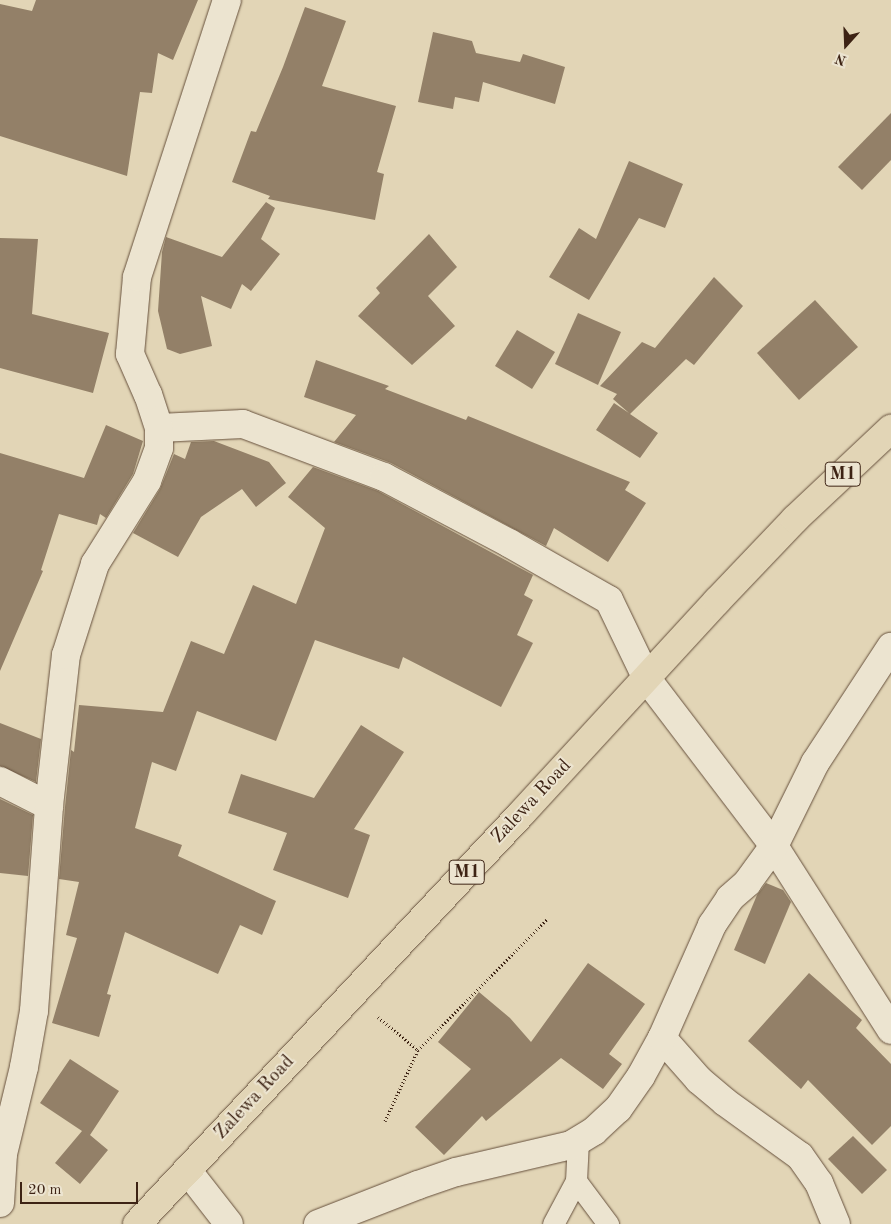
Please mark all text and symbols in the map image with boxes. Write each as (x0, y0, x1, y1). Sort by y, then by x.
north arrow (821, 20, 871, 70)
text: N (833, 51, 848, 68)
road number: M1 (824, 458, 862, 489)
street label: Zalewa Road (487, 755, 577, 849)
road number: M1 (448, 856, 486, 888)
street label: Zalewa Road (210, 1051, 300, 1145)
scale bar (22, 1172, 140, 1204)
text: 20 m (28, 1183, 62, 1198)

